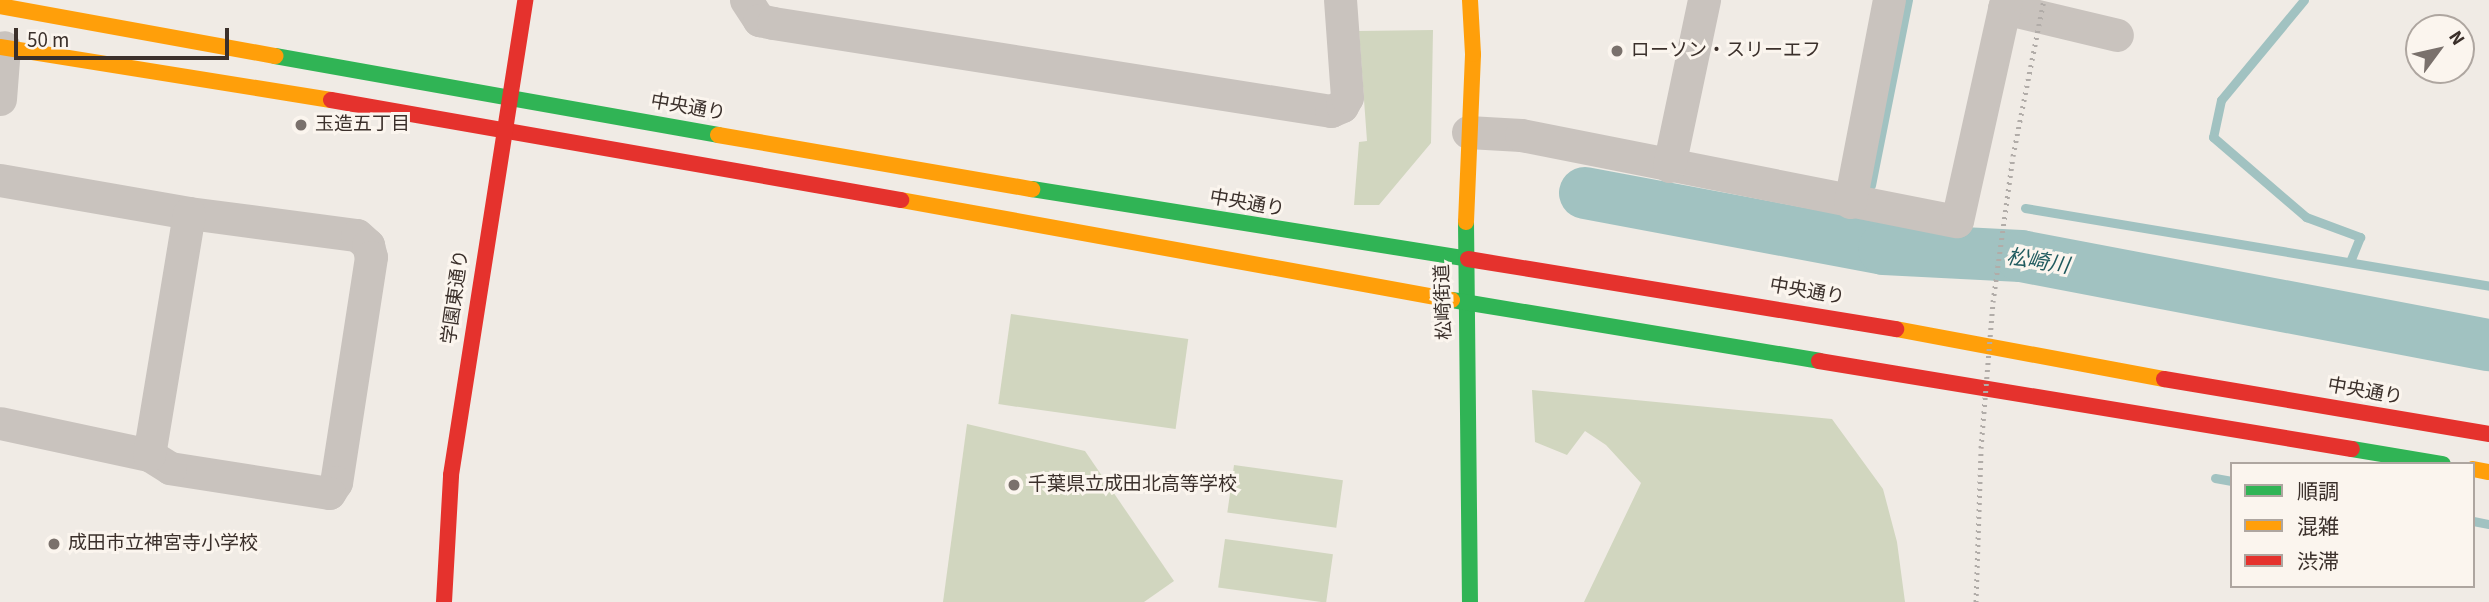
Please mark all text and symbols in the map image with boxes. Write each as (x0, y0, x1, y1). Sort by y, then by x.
scale bar (18, 14, 233, 58)
north arrow (2405, 14, 2475, 84)
text: 50 m (27, 25, 69, 55)
text: N (2442, 26, 2471, 51)
place label: ローソン・スリーエフ (1631, 40, 1821, 62)
marker: ローソン・スリーエフ (1609, 43, 1625, 59)
street label: 中央通り (649, 90, 727, 126)
place label: 玉造五丁目 (315, 114, 410, 136)
marker: 玉造五丁目 (293, 117, 309, 133)
street label: 中央通り (1208, 186, 1286, 222)
water label: 松崎川 (2005, 244, 2071, 278)
street label: 学園東通り (438, 248, 474, 346)
street label: 松崎街道 (1431, 264, 1457, 340)
street label: 中央通り (1768, 274, 1846, 310)
street label: 中央通り (2326, 374, 2404, 410)
legend (2230, 462, 2475, 588)
place label: 千葉県立成田北高等学校 (1028, 474, 1237, 496)
marker: 千葉県立成田北高等学校 (1006, 477, 1022, 493)
text: 順調 (2297, 477, 2339, 507)
text: 混雑 (2297, 512, 2339, 542)
place label: 成田市立神宮寺小学校 (68, 533, 258, 555)
marker: 成田市立神宮寺小学校 (46, 536, 62, 552)
text: 渋滞 (2297, 547, 2339, 577)

